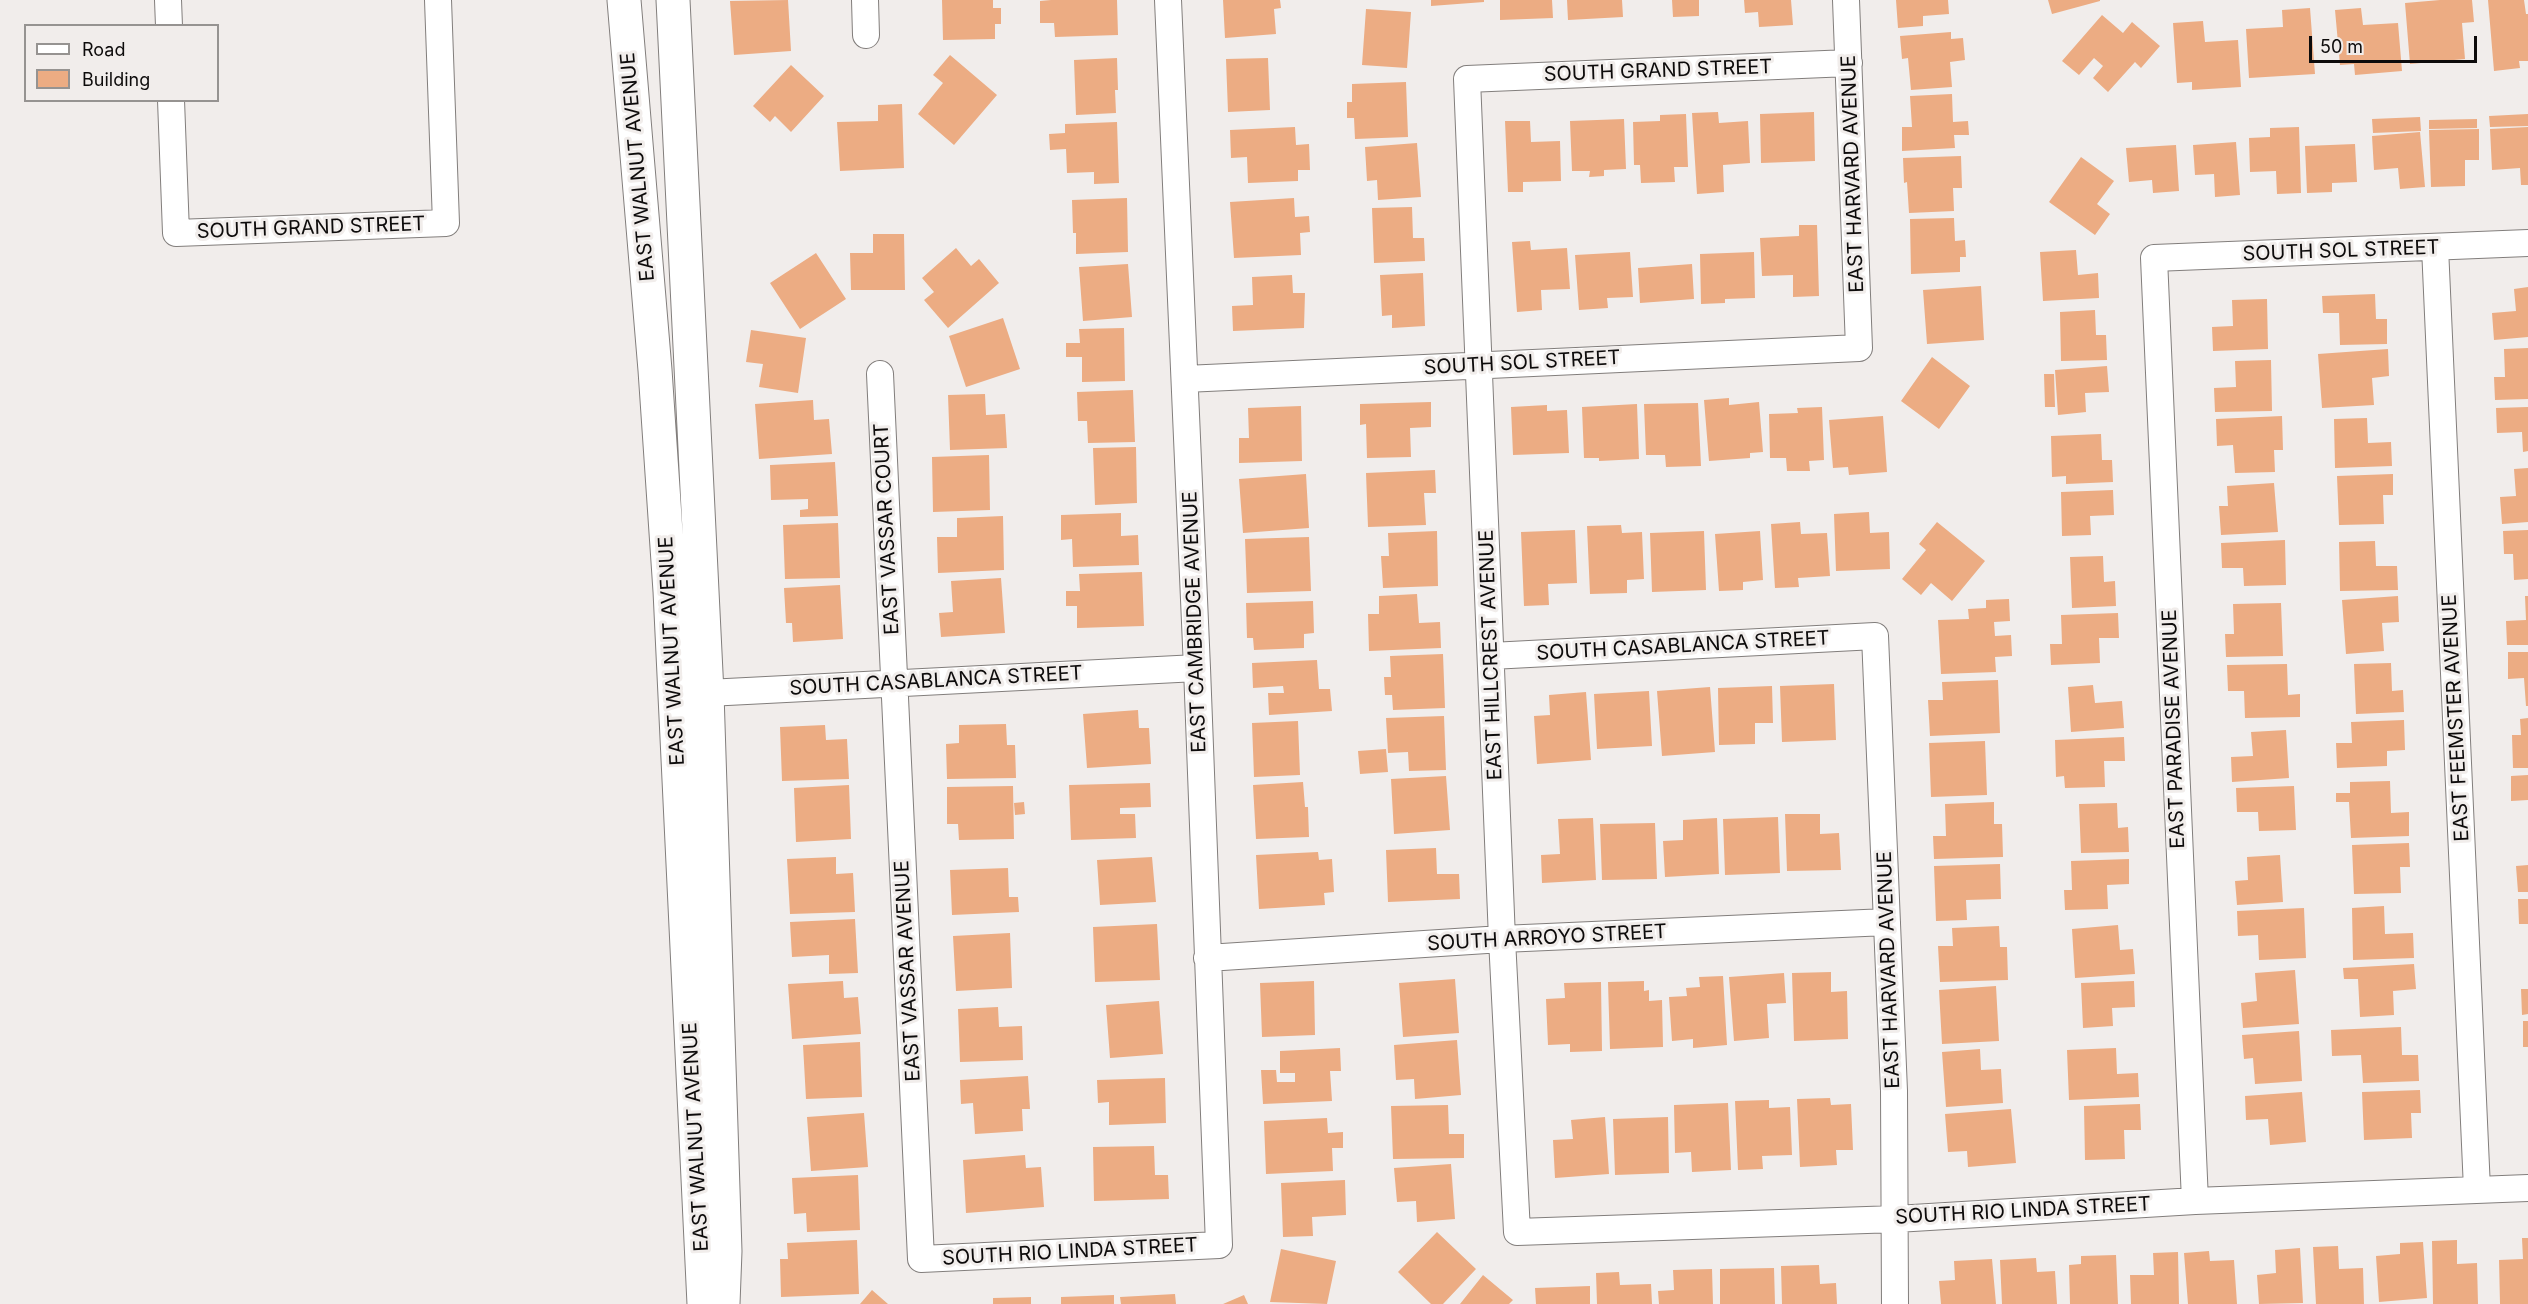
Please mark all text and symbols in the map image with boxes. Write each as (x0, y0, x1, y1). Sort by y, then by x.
legend (24, 24, 219, 102)
scale bar (2312, 24, 2480, 62)
text: 50 m (2320, 36, 2363, 57)
text: Road (82, 39, 125, 60)
street label: EAST WALNUT AVENUE (616, 52, 660, 282)
street label: SOUTH GRAND STREET (1543, 55, 1773, 87)
street label: EAST HARVARD AVENUE (1837, 55, 1869, 293)
text: Building (82, 69, 150, 90)
street label: SOUTH GRAND STREET (196, 212, 426, 244)
street label: SOUTH SOL STREET (2242, 236, 2440, 266)
street label: SOUTH SOL STREET (1423, 346, 1621, 380)
street label: EAST VASSAR COURT (869, 423, 905, 635)
street label: EAST CAMBRIDGE AVENUE (1178, 491, 1212, 753)
street label: EAST HILLCREST AVENUE (1475, 529, 1507, 781)
street label: EAST WALNUT AVENUE (654, 536, 690, 766)
street label: EAST FEEMSTER AVENUE (2438, 594, 2474, 842)
street label: EAST PARADISE AVENUE (2158, 609, 2190, 849)
street label: SOUTH CASABLANCA STREET (1536, 626, 1830, 666)
street label: SOUTH CASABLANCA STREET (789, 661, 1083, 701)
street label: EAST HARVARD AVENUE (1873, 851, 1905, 1089)
street label: EAST VASSAR AVENUE (890, 860, 926, 1082)
street label: SOUTH ARROYO STREET (1427, 920, 1667, 956)
street label: EAST WALNUT AVENUE (678, 1022, 714, 1252)
street label: SOUTH RIO LINDA STREET (1895, 1192, 2151, 1230)
street label: SOUTH RIO LINDA STREET (942, 1233, 1198, 1271)

